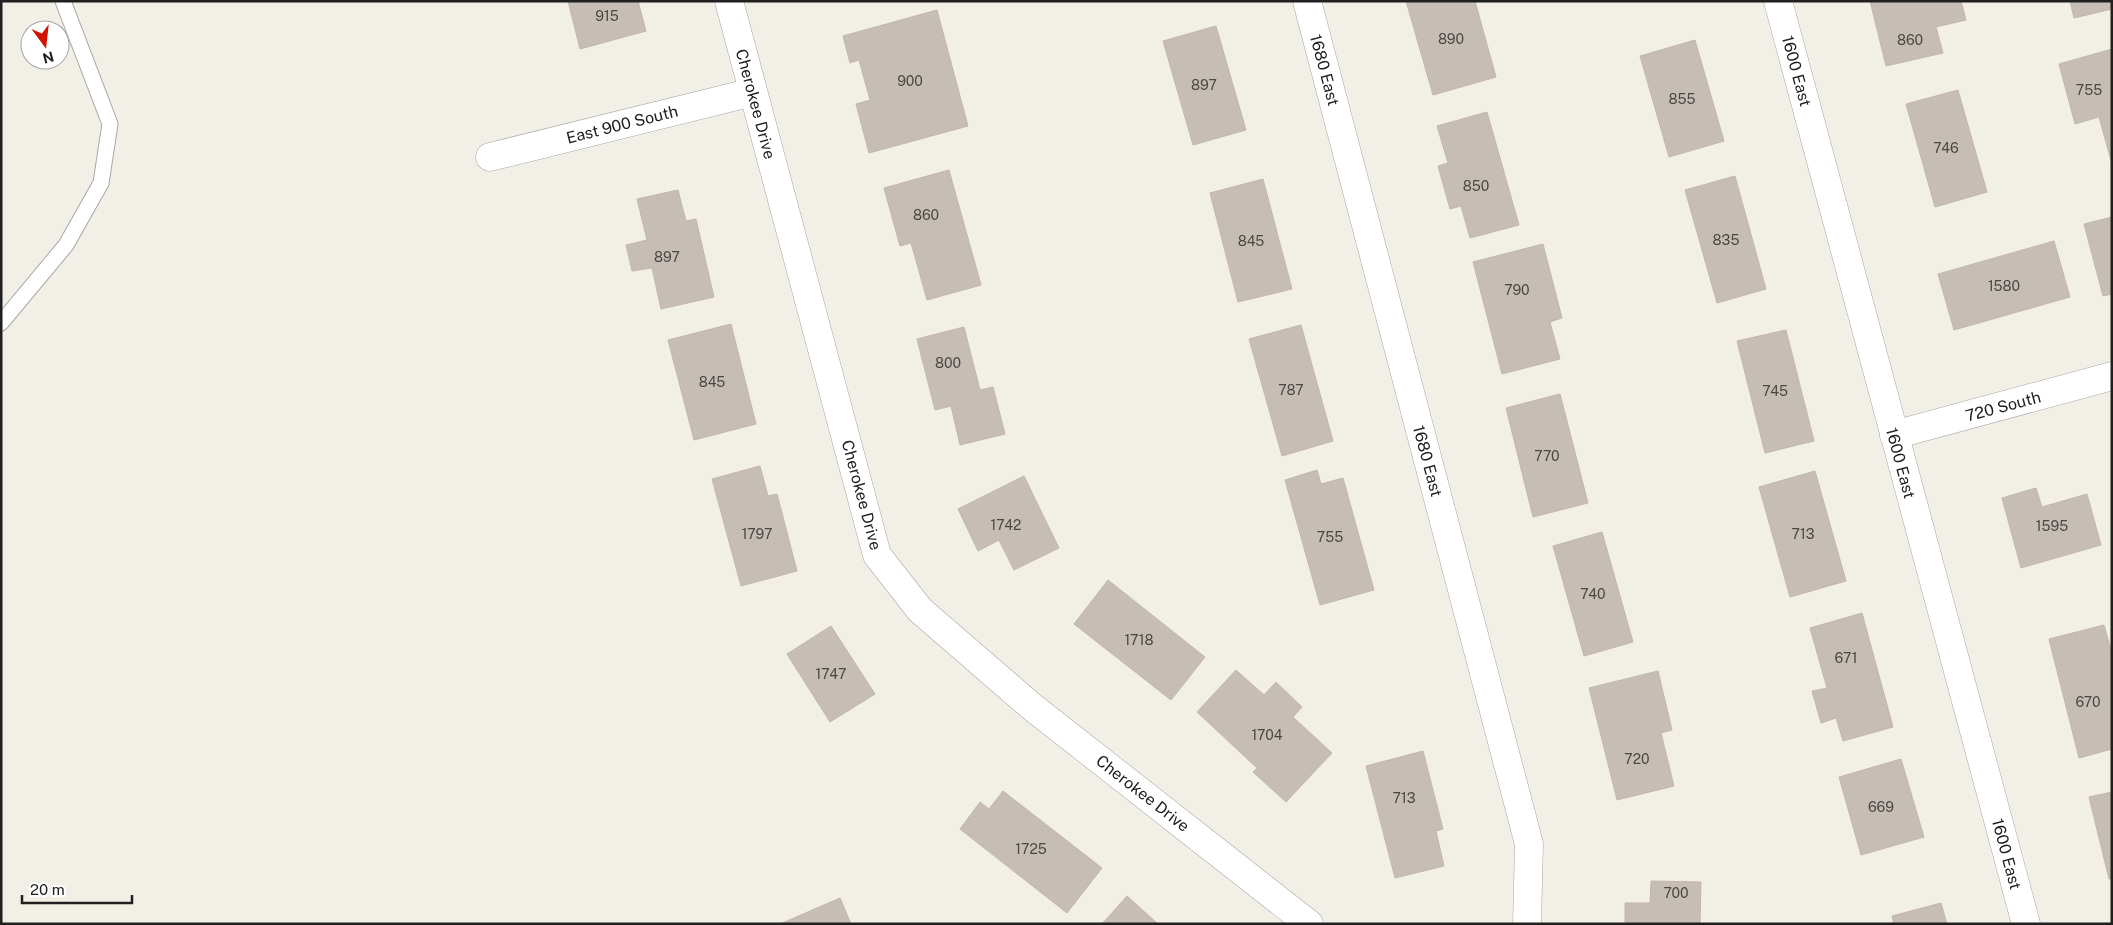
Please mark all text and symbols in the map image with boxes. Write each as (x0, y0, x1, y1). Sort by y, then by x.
house number: 915 (595, 8, 619, 24)
north arrow (20, 20, 70, 70)
house number: 890 (1438, 31, 1464, 47)
street label: 1680 East (1306, 32, 1343, 108)
house number: 860 (1897, 32, 1923, 48)
street label: 1600 East (1778, 34, 1815, 109)
street label: Cherokee Drive (732, 47, 779, 161)
text: N (41, 48, 56, 67)
house number: 900 (897, 73, 923, 89)
house number: 897 (1191, 77, 1217, 93)
house number: 755 (2076, 82, 2102, 98)
house number: 855 (1669, 91, 1696, 107)
street label: East 900 South (564, 101, 680, 148)
house number: 746 (1933, 140, 1959, 156)
house number: 850 (1463, 178, 1489, 194)
house number: 860 (913, 207, 939, 223)
house number: 835 (1713, 232, 1739, 248)
house number: 845 (1238, 233, 1264, 249)
house number: 897 (654, 249, 680, 265)
house number: 1580 (1988, 278, 2020, 294)
house number: 790 (1504, 282, 1530, 298)
house number: 800 (935, 355, 961, 371)
house number: 845 (699, 374, 725, 390)
house number: 787 (1278, 382, 1304, 398)
house number: 745 (1762, 383, 1788, 399)
street label: 720 South (1963, 387, 2043, 426)
street label: 1680 East (1409, 423, 1446, 499)
street label: 1600 East (1882, 426, 1919, 501)
street label: Cherokee Drive (838, 438, 885, 552)
house number: 770 (1534, 448, 1560, 464)
house number: 1742 (991, 517, 1021, 533)
house number: 1595 (2036, 518, 2068, 534)
house number: 1797 (742, 526, 772, 542)
house number: 713 (1791, 526, 1815, 542)
house number: 755 (1317, 529, 1343, 545)
house number: 740 (1580, 586, 1606, 602)
house number: 1718 (1124, 632, 1154, 648)
house number: 671 (1835, 650, 1857, 666)
house number: 1747 (816, 666, 846, 682)
house number: 670 (2075, 694, 2101, 710)
house number: 1704 (1251, 727, 1283, 743)
street label: Cherokee Drive (1092, 751, 1193, 836)
house number: 720 (1624, 751, 1650, 767)
house number: 713 (1392, 790, 1416, 806)
house number: 669 (1868, 799, 1894, 815)
street label: 1600 East (1988, 817, 2025, 892)
house number: 1725 (1015, 841, 1047, 857)
scale bar (22, 872, 132, 904)
text: 20 m (30, 881, 65, 898)
house number: 700 (1663, 885, 1689, 901)

